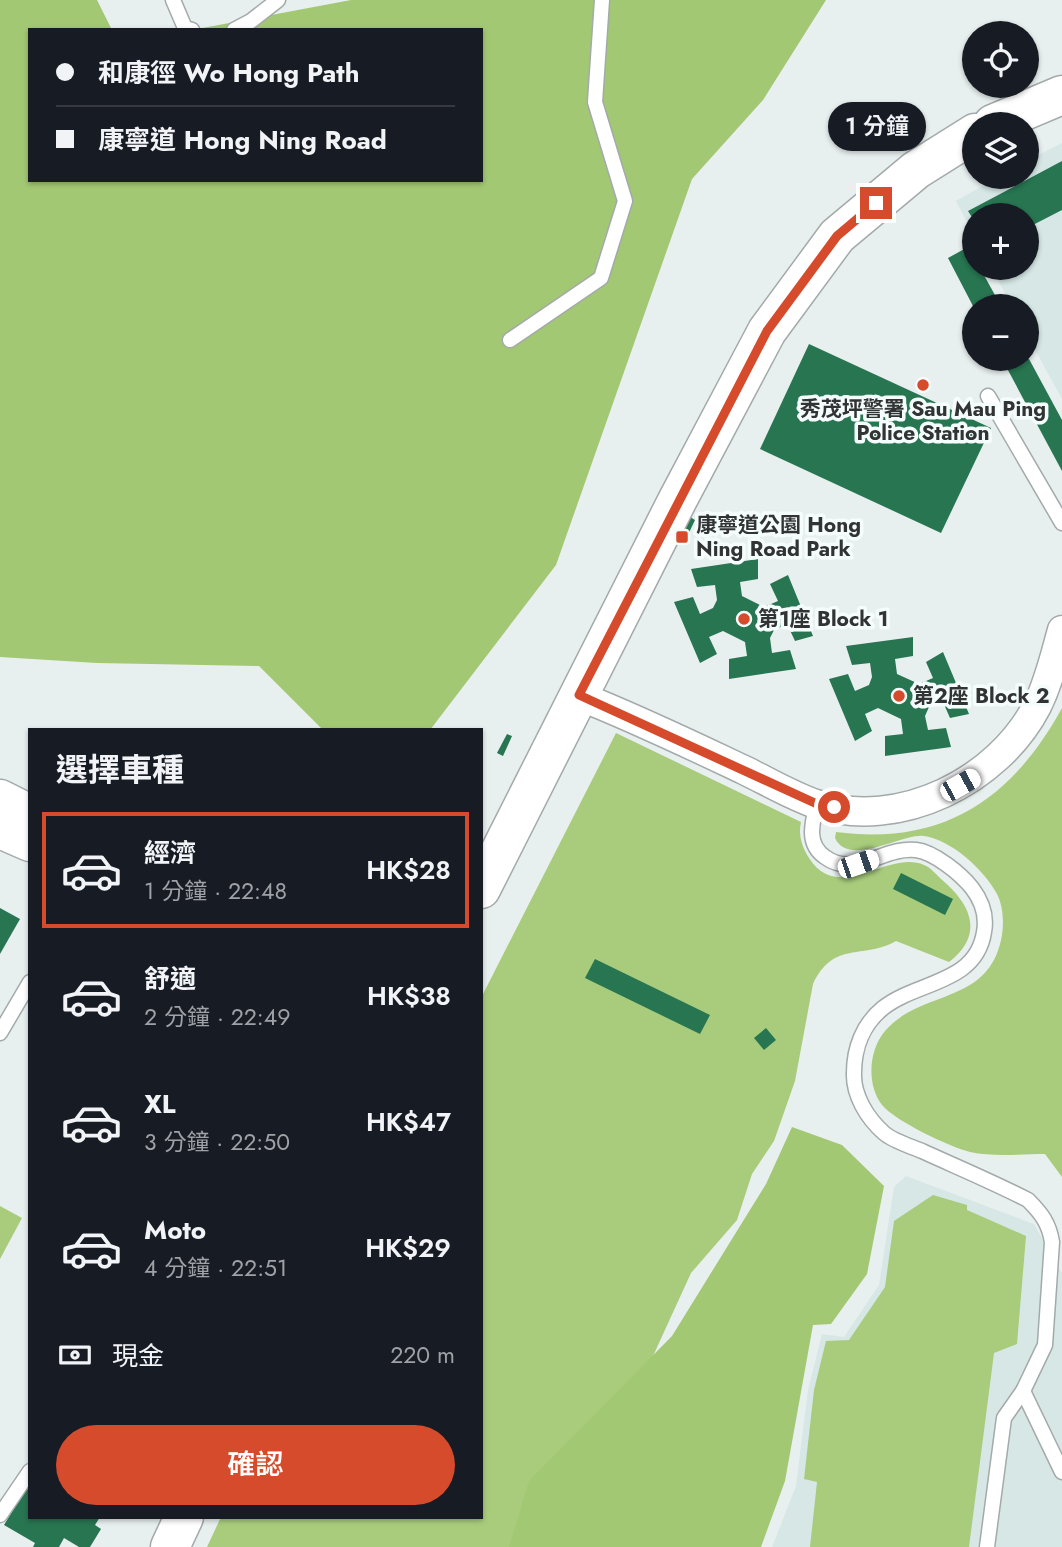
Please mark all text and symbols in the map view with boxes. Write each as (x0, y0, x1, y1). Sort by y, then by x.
map controls (962, 21, 1039, 371)
button: locate (962, 21, 1039, 98)
text: 和康徑 Wo Hong Path (98, 54, 359, 92)
callout: 1 分鐘 (827, 102, 925, 150)
text: 1 分鐘 (845, 109, 909, 143)
button: layers (962, 112, 1039, 189)
text: 康寧道 Hong Ning Road (98, 121, 387, 159)
route end (860, 187, 892, 219)
button: + (962, 203, 1039, 280)
button: − (962, 294, 1039, 371)
marker: 秀茂坪警署 Sau Mau Ping Police Station (915, 377, 931, 393)
place label: 秀茂坪警署 Sau Mau Ping Police Station (800, 394, 1046, 448)
place label: 康寧道公園 Hong Ning Road Park (696, 510, 861, 564)
marker: 康寧道公園 Hong Ning Road Park (674, 529, 690, 545)
place label: 第1座 Block 1 (758, 604, 888, 634)
marker: 第1座 Block 1 (736, 611, 752, 627)
place label: 第2座 Block 2 (913, 681, 1050, 711)
marker: 第2座 Block 2 (891, 688, 907, 704)
text: 選擇車種 (56, 747, 184, 793)
car (937, 766, 984, 804)
route start (818, 791, 850, 823)
text: 經濟 (144, 834, 196, 872)
icon: car (60, 839, 123, 902)
car (835, 847, 882, 881)
text: HK$28 (366, 851, 451, 889)
text: 1 分鐘 · 22:48 (144, 874, 287, 908)
text: 舒適 (144, 960, 196, 998)
icon: car (60, 965, 123, 1028)
text: HK$38 (367, 977, 451, 1015)
text: 2 分鐘 · 22:49 (144, 1000, 290, 1034)
text: XL (144, 1085, 176, 1123)
icon: car (60, 1091, 123, 1154)
text: HK$47 (366, 1103, 451, 1141)
text: 3 分鐘 · 22:50 (144, 1125, 290, 1159)
text: Moto (144, 1211, 206, 1249)
icon: car (60, 1217, 123, 1280)
text: HK$29 (365, 1229, 451, 1267)
text: 4 分鐘 · 22:51 (144, 1251, 287, 1285)
icon: cash (56, 1336, 94, 1374)
text: 現金 (112, 1337, 164, 1375)
text: 220 m (390, 1338, 455, 1372)
button: 確認 (56, 1425, 455, 1505)

